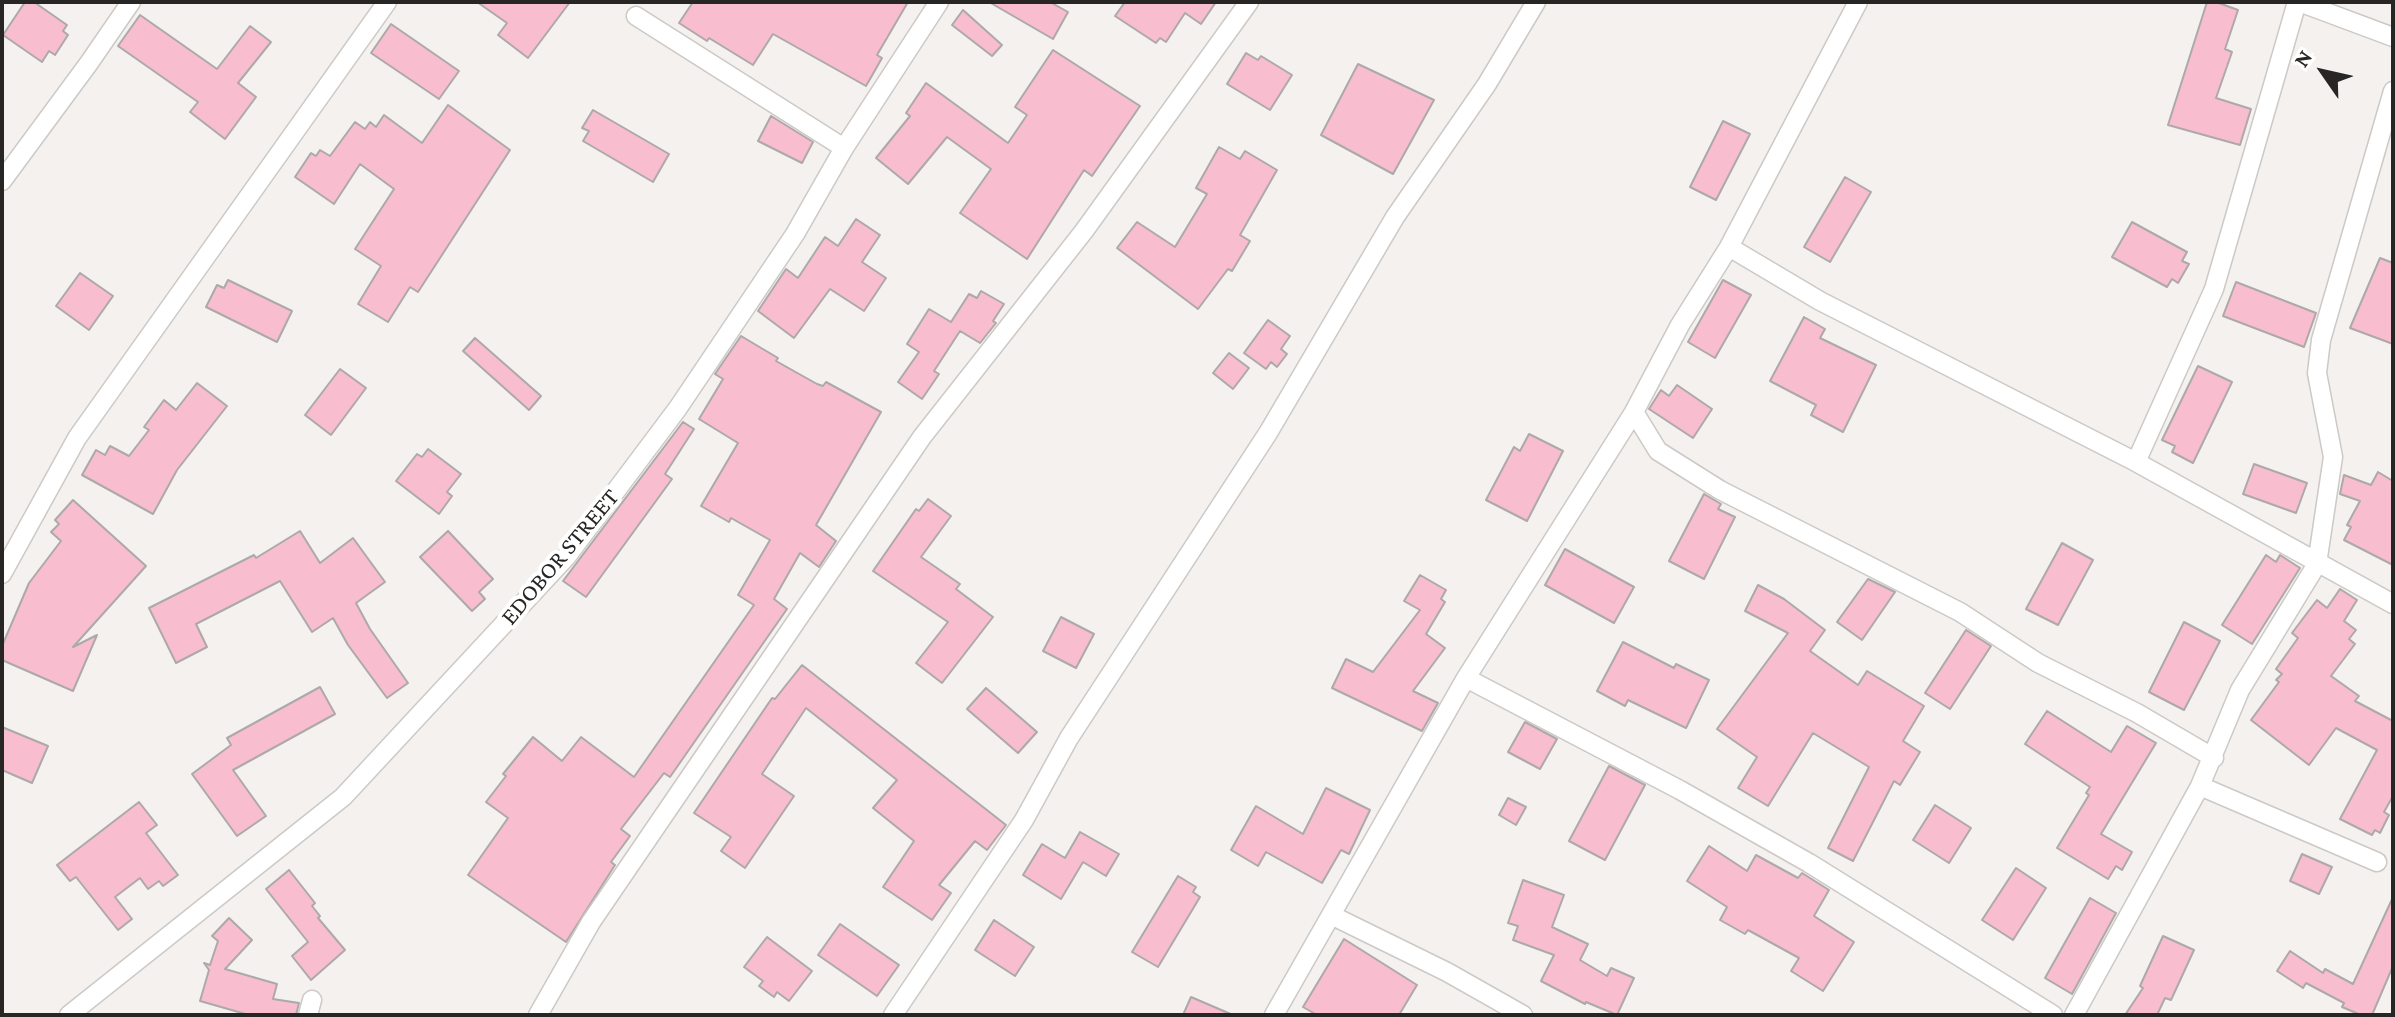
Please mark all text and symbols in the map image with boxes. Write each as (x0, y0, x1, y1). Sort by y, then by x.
north arrow (2283, 32, 2363, 112)
text: N (2288, 45, 2317, 72)
street label: EDOBOR STREET (495, 483, 625, 631)

